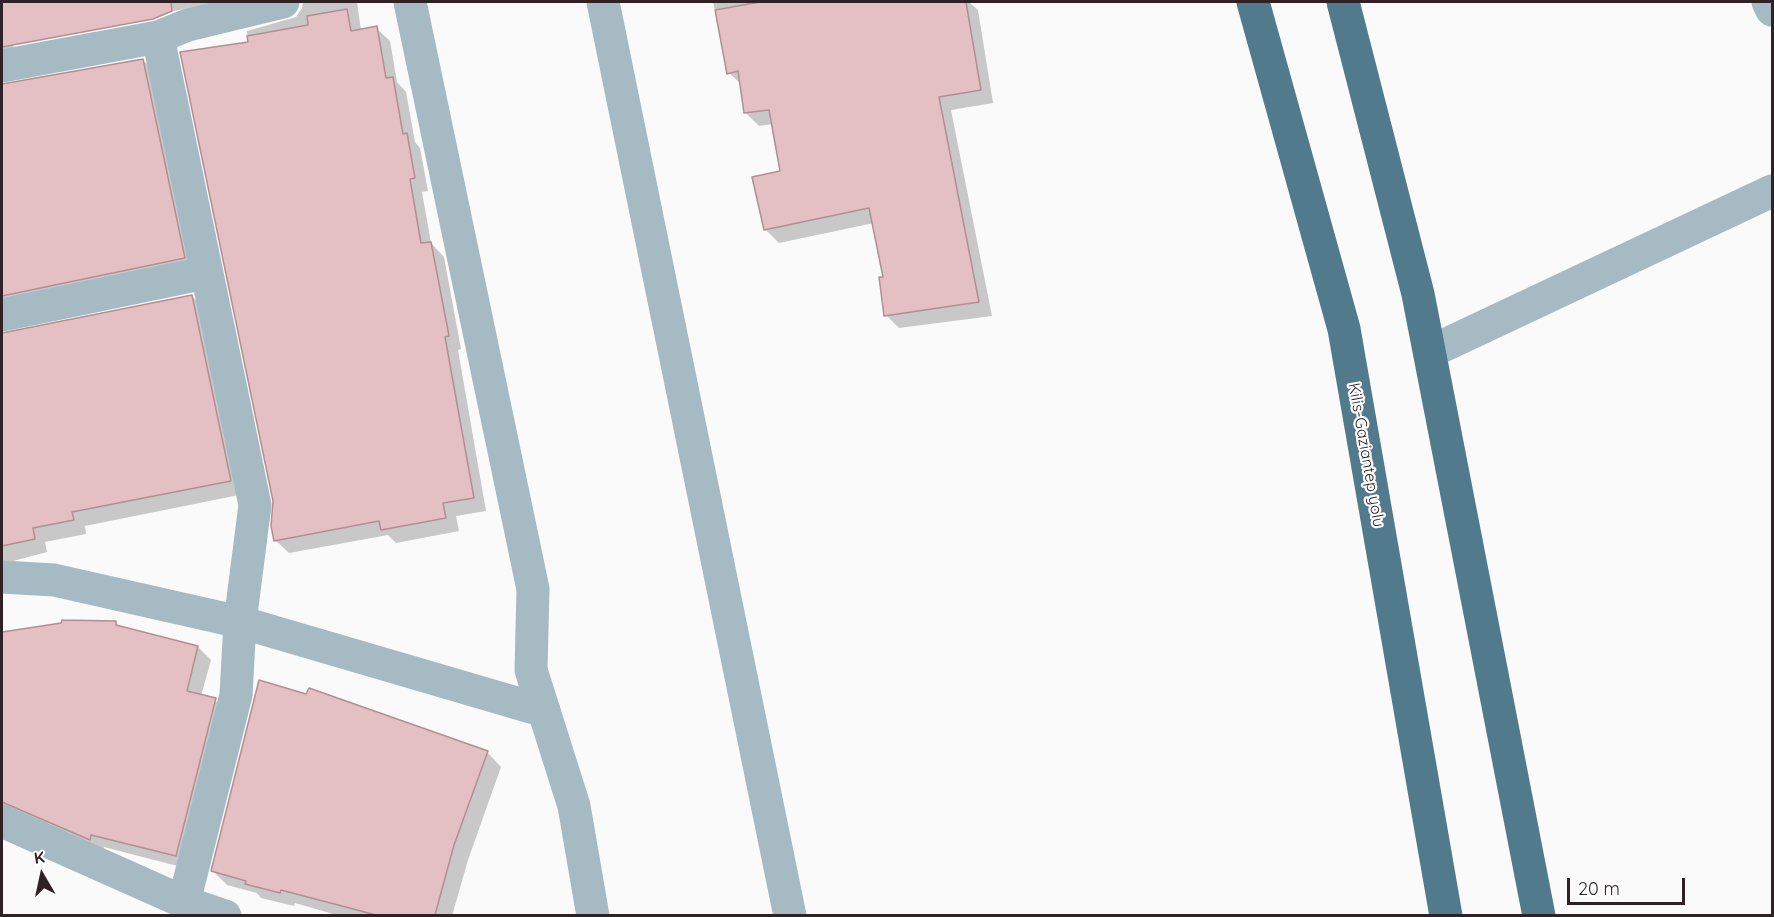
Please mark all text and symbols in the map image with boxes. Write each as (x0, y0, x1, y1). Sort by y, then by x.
street label: Kilis-Gaziantep yolu (1344, 381, 1388, 529)
north arrow (12, 845, 72, 905)
text: K (32, 847, 46, 868)
scale bar (1570, 866, 1688, 904)
text: 20 m (1578, 877, 1620, 900)

